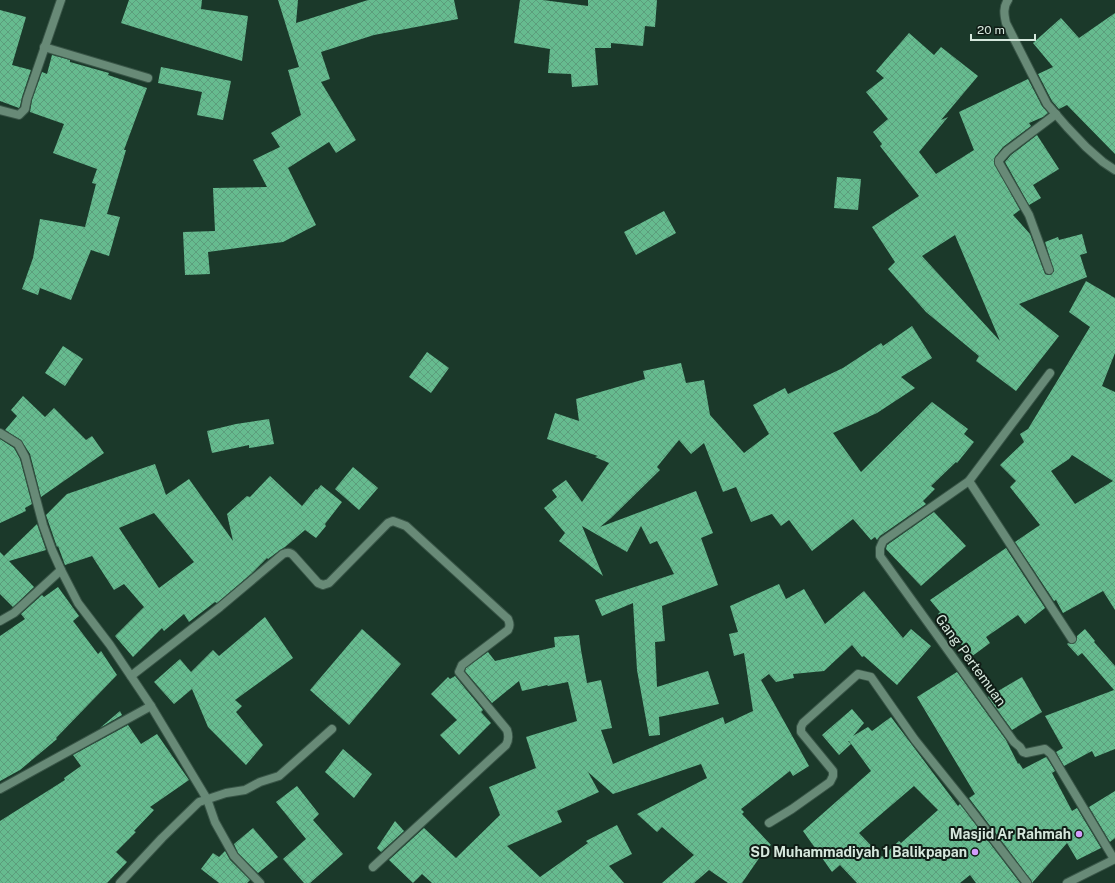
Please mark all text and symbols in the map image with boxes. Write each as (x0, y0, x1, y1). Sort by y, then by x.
scale bar (971, 16, 1035, 42)
text: 20 m (977, 23, 1005, 37)
street label: Gang Pertemuan (932, 611, 1010, 709)
place label: Masjid Ar Rahmah (950, 826, 1071, 842)
marker: Masjid Ar Rahmah (1074, 829, 1084, 839)
place label: SD Muhammadiyah 1 Balikpapan (750, 844, 967, 860)
marker: SD Muhammadiyah 1 Balikpapan (970, 847, 980, 857)

